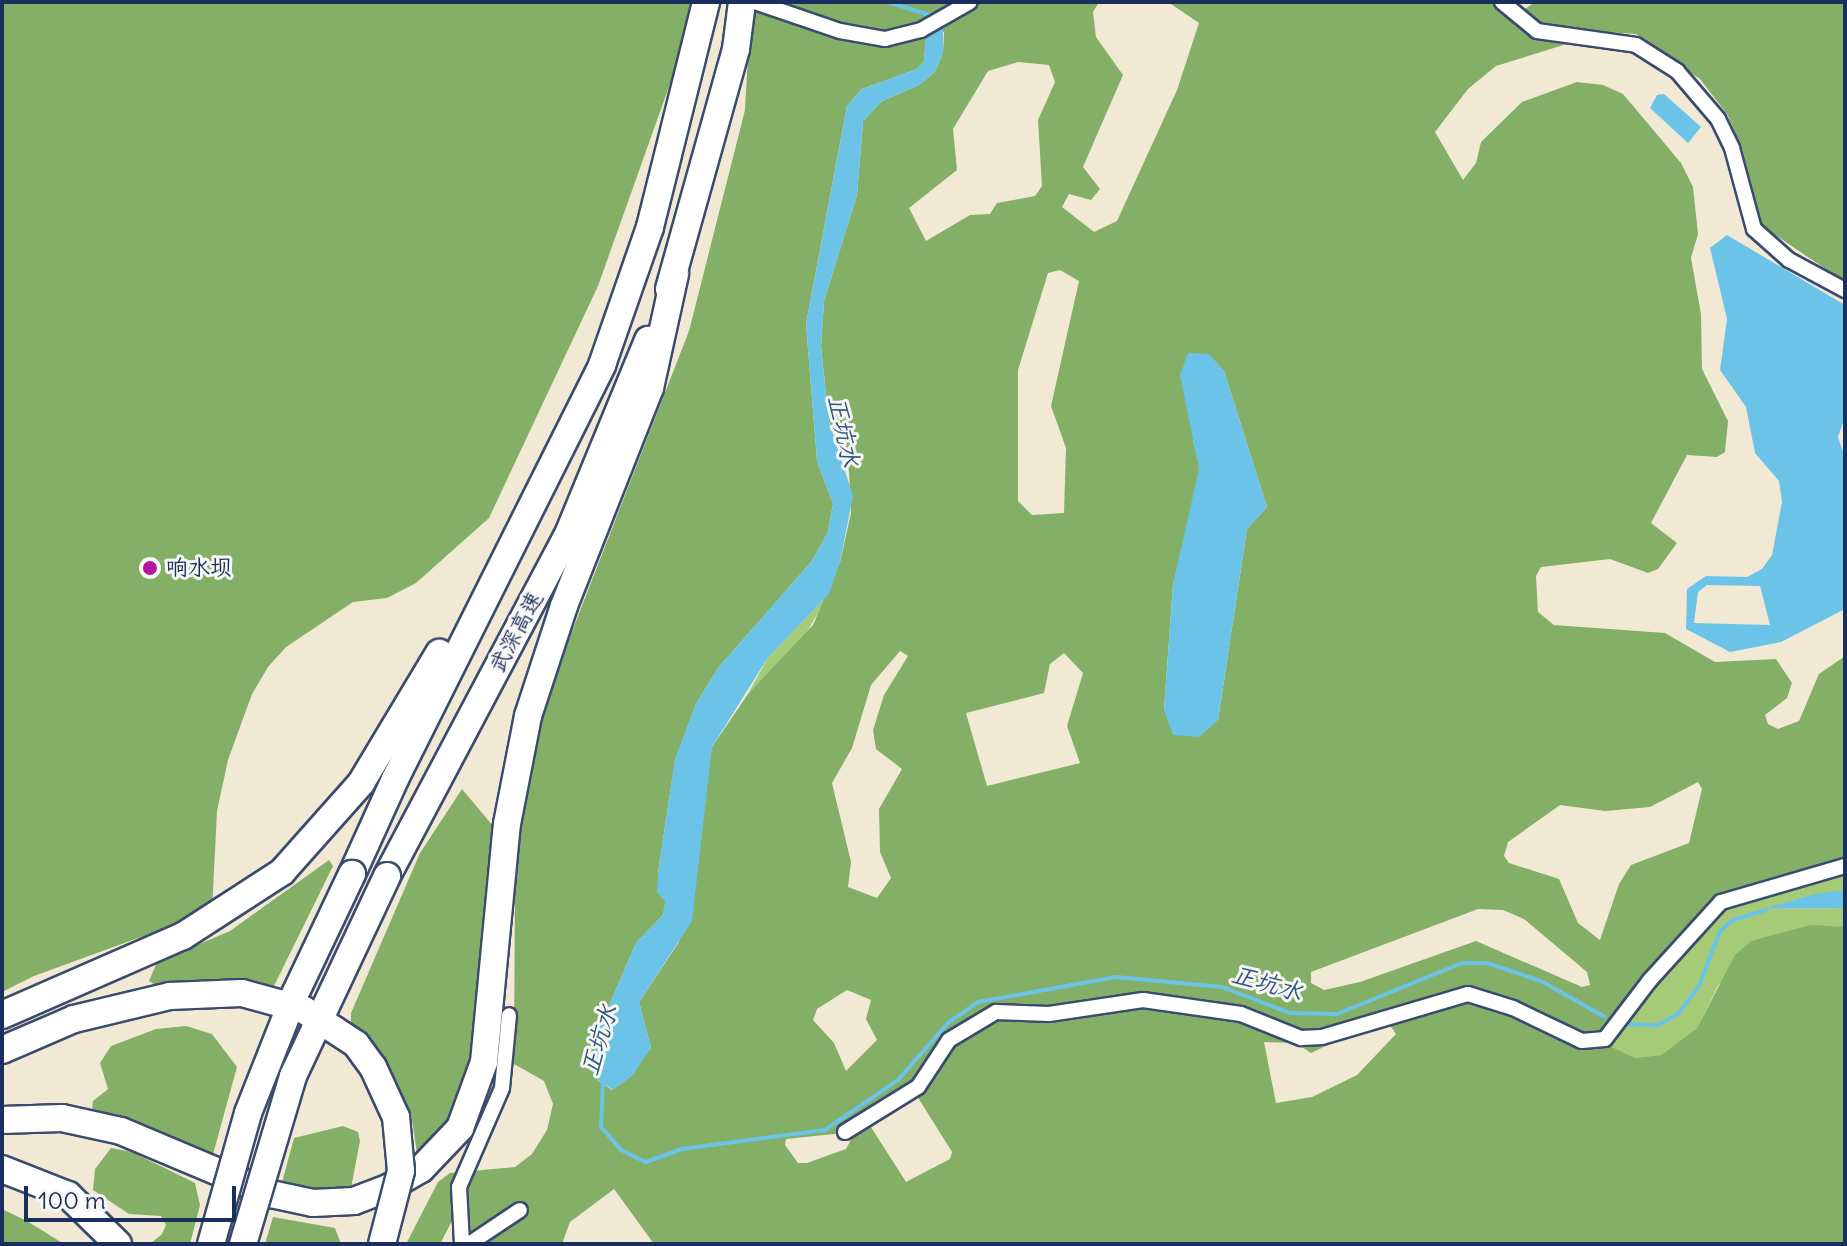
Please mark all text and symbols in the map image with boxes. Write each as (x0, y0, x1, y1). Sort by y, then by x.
water label: 正坑水 (822, 393, 866, 469)
place label: 响水坝 (166, 555, 232, 581)
marker: 响水坝 (141, 559, 159, 577)
street label: 武深高速 (484, 587, 548, 677)
water label: 正坑水 (1228, 959, 1306, 1007)
water label: 正坑水 (575, 1001, 623, 1079)
scale bar (28, 1170, 240, 1220)
text: 100 m (38, 1185, 106, 1215)

